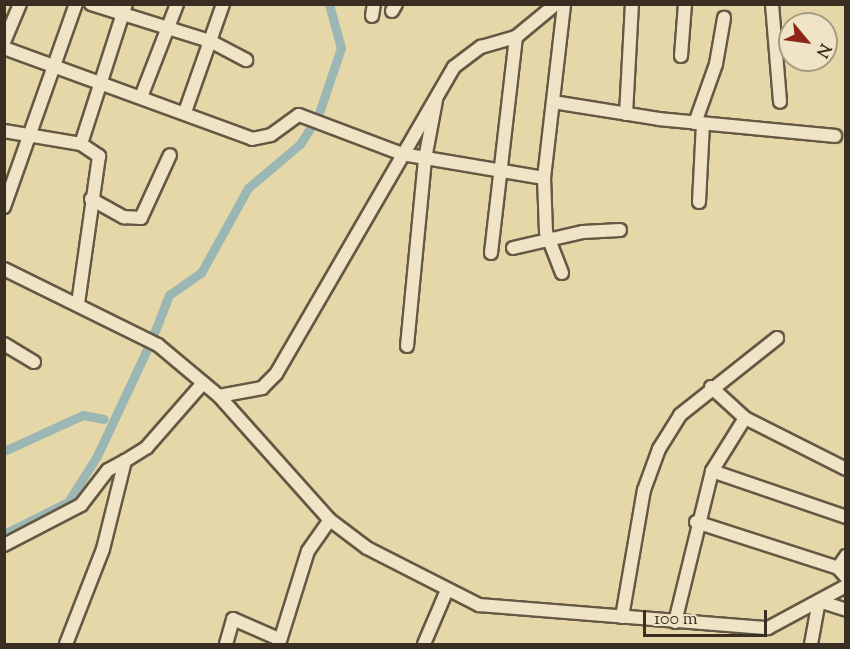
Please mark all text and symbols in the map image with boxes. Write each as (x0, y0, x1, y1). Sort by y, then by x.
north arrow (778, 12, 838, 72)
text: N (809, 39, 836, 61)
scale bar (646, 598, 770, 636)
text: 100 m (654, 607, 698, 633)

